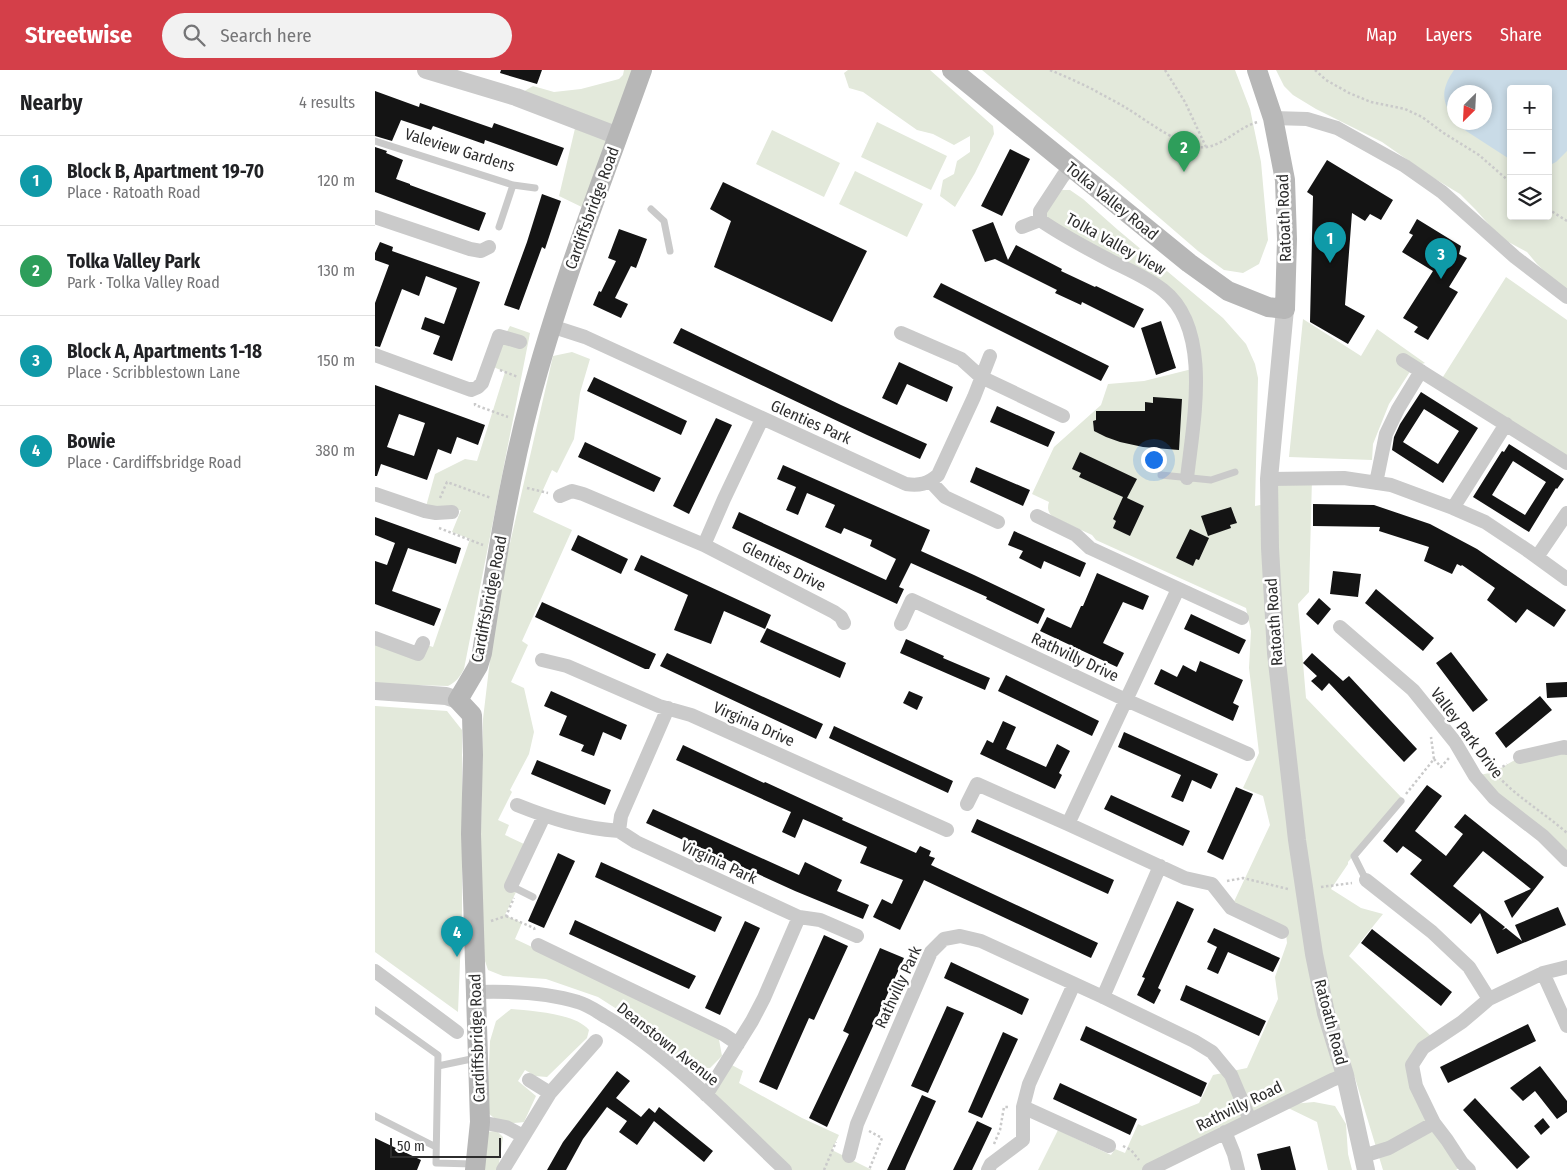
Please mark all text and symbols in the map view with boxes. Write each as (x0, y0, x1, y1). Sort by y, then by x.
search box (162, 13, 512, 58)
text: Streetwise (25, 21, 132, 49)
icon: search (180, 21, 208, 49)
text: Search here (220, 24, 312, 47)
text: Map (1366, 24, 1397, 46)
text: Layers (1425, 24, 1472, 46)
text: Share (1500, 24, 1542, 46)
north arrow (1447, 85, 1492, 130)
map controls (1507, 85, 1552, 220)
button: + (1507, 85, 1552, 130)
text: Nearby (20, 90, 82, 116)
text: 4 results (299, 93, 355, 112)
street label: Valeview Gardens (403, 124, 518, 176)
button: − (1507, 130, 1552, 175)
pin: 2 (1168, 131, 1200, 172)
street label: Cardiffsbridge Road (561, 144, 623, 272)
street label: Tolka Valley Road (1062, 158, 1162, 244)
text: Block B, Apartment 19-70 (67, 160, 264, 183)
text: 1 (33, 171, 39, 190)
text: 120 m (317, 171, 355, 190)
street label: Ratoath Road (1273, 174, 1295, 262)
button: layers (1507, 175, 1552, 220)
text: Place · Ratoath Road (67, 183, 201, 202)
street label: Tolka Valley View (1063, 209, 1170, 279)
pin: 1 (1314, 222, 1346, 263)
pin: 3 (1425, 238, 1457, 279)
text: Tolka Valley Park (67, 250, 200, 273)
text: 2 (32, 261, 40, 280)
text: 130 m (317, 261, 355, 280)
text: Park · Tolka Valley Road (67, 273, 220, 292)
text: Block A, Apartments 1-18 (67, 340, 262, 363)
text: 3 (32, 351, 40, 370)
text: 150 m (317, 351, 355, 370)
text: Place · Scribblestown Lane (67, 363, 240, 382)
street label: Glenties Park (768, 396, 855, 448)
text: Bowie (67, 430, 115, 453)
text: 4 (32, 441, 40, 460)
text: 380 m (315, 441, 355, 460)
your location (1141, 447, 1167, 473)
text: Place · Cardiffsbridge Road (67, 453, 241, 472)
street label: Cardiffsbridge Road (467, 534, 511, 664)
street label: Glenties Drive (739, 537, 829, 595)
street label: Ratoath Road (1261, 577, 1287, 667)
street label: Rathvilly Drive (1028, 628, 1122, 686)
street label: Valley Park Drive (1427, 684, 1507, 782)
street label: Virginia Drive (710, 698, 798, 750)
street label: Virginia Park (678, 836, 760, 888)
pin: 4 (441, 916, 473, 957)
street label: Rathvilly Park (871, 942, 926, 1031)
street label: Cardiffsbridge Road (465, 973, 489, 1103)
street label: Ratoath Road (1310, 977, 1352, 1067)
street label: Deanstown Avenue (613, 998, 723, 1090)
street label: Rathvilly Road (1193, 1077, 1285, 1135)
scale bar (390, 1135, 501, 1158)
text: 50 m (397, 1138, 425, 1155)

